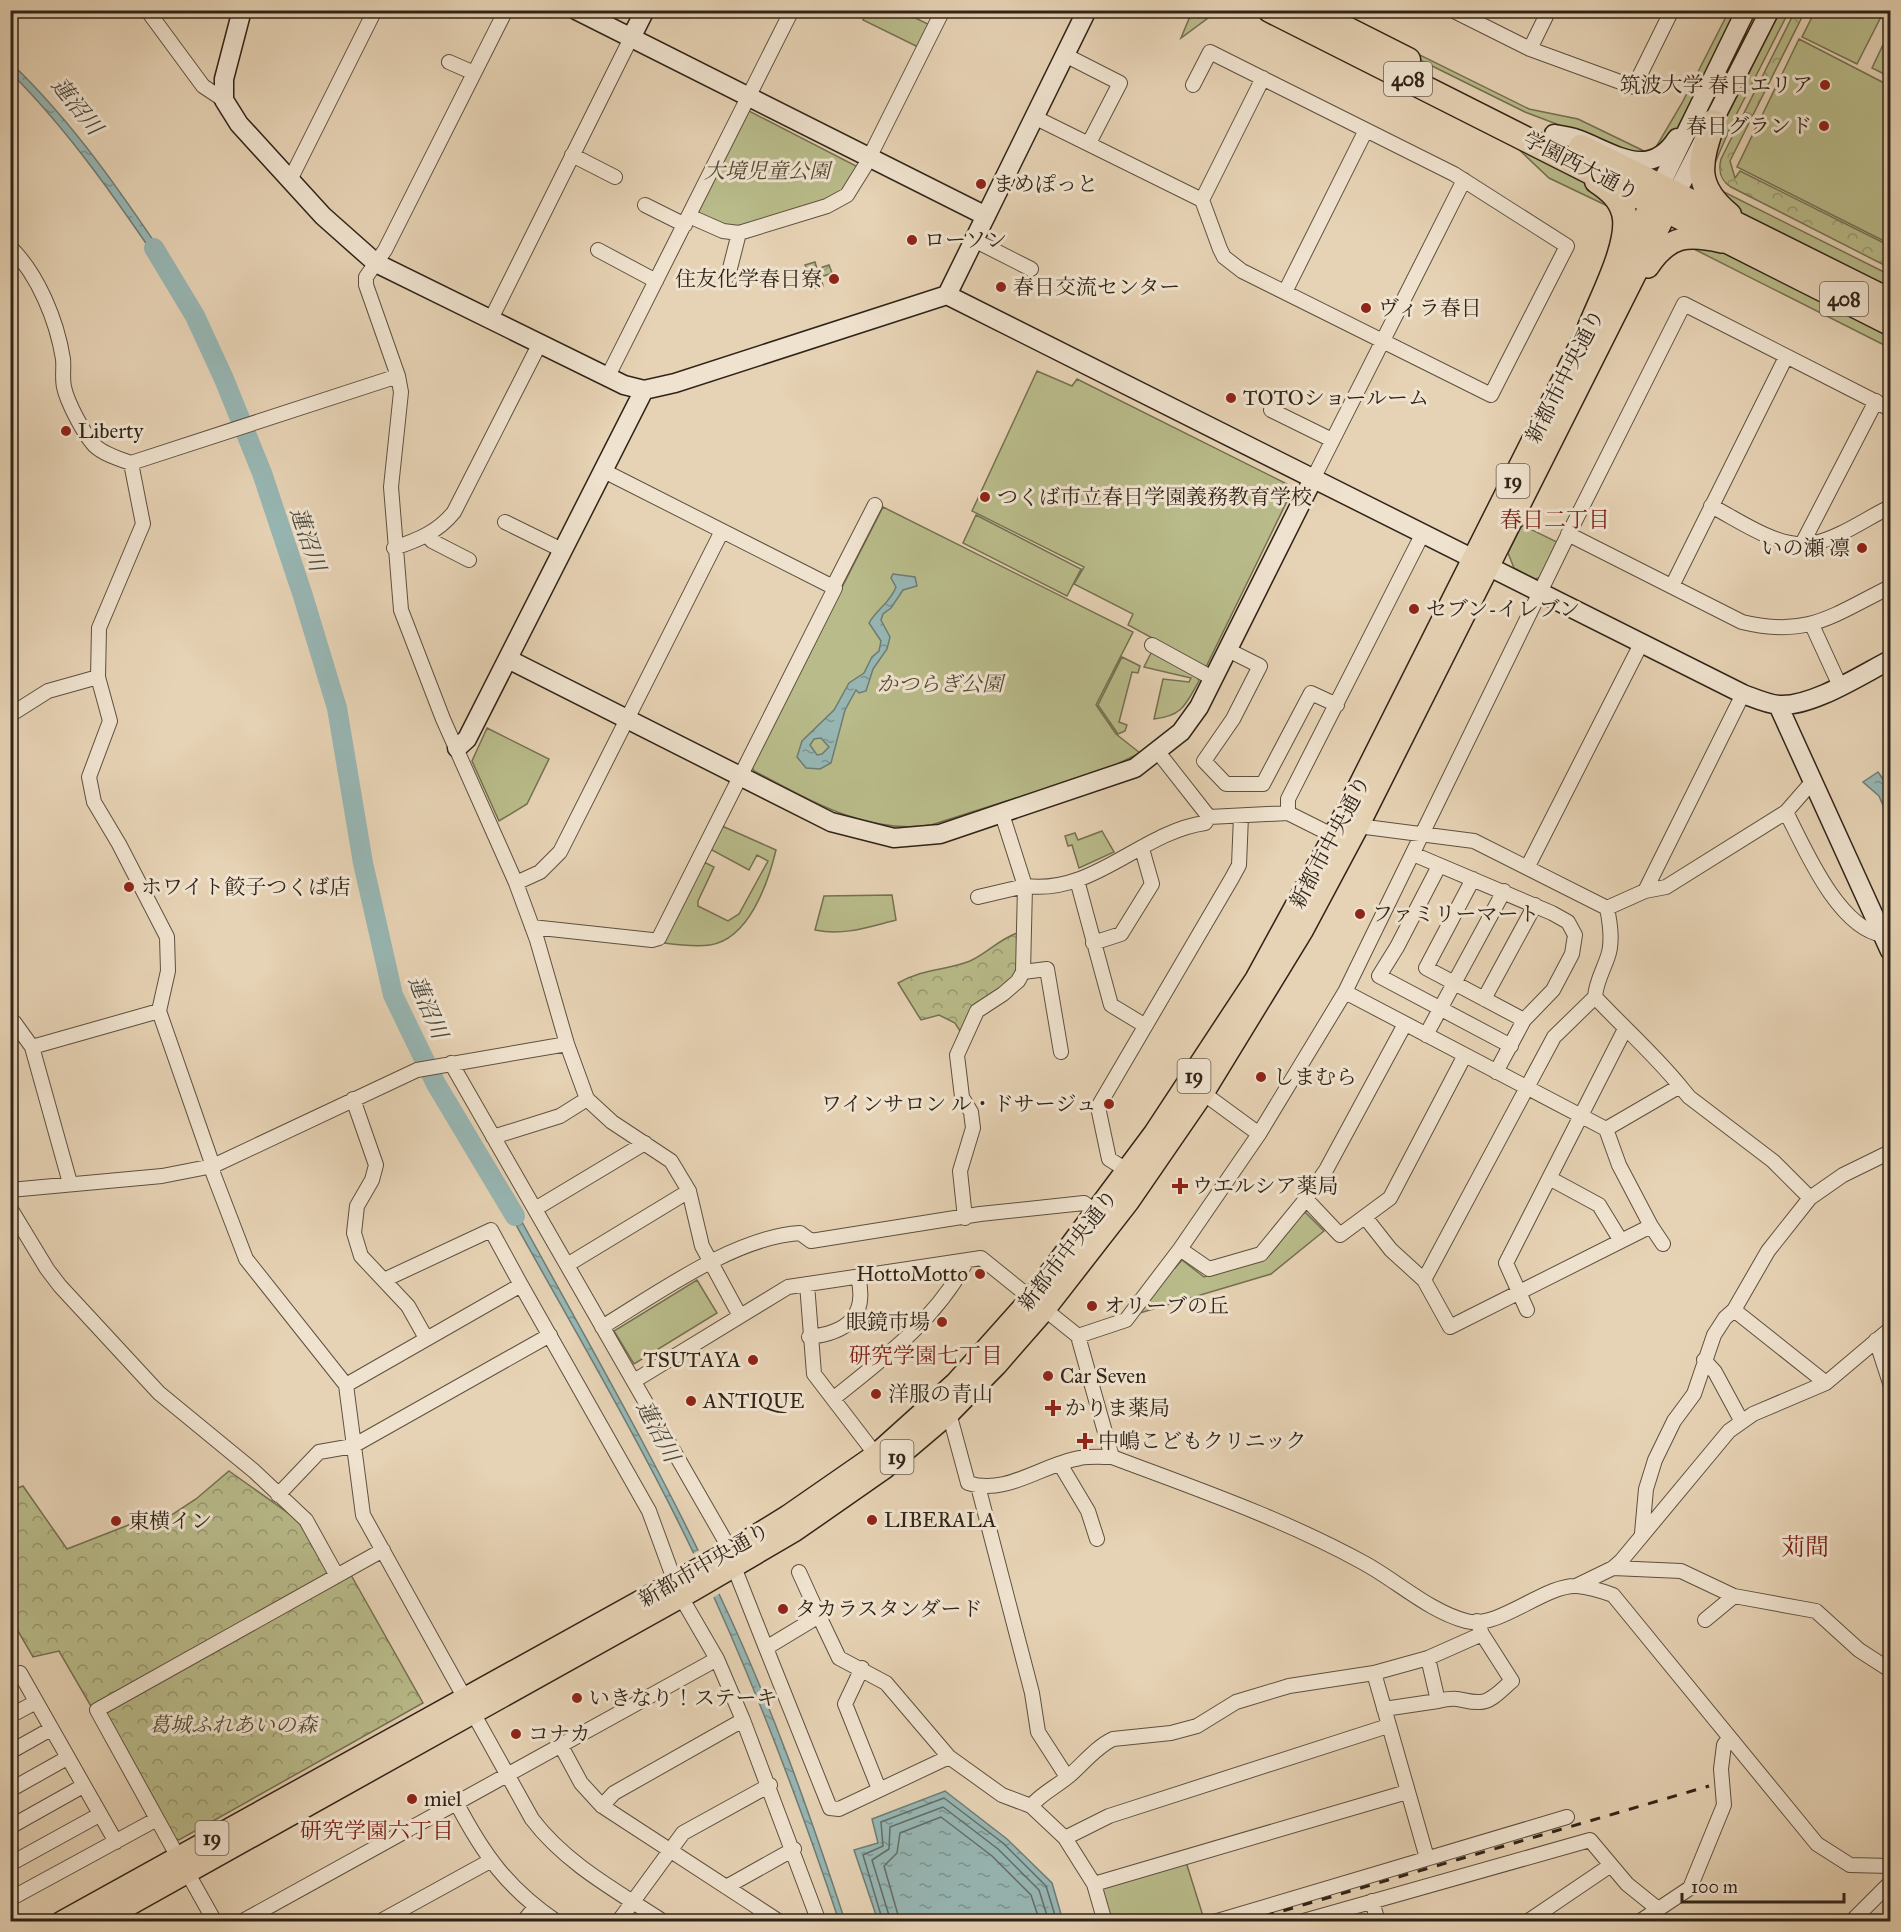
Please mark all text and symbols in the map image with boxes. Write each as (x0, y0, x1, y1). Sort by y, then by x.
road number: 408 (1384, 62, 1432, 96)
water label: 蓮沼川 (46, 72, 110, 142)
place label: 筑波大学 春日エリア (1619, 72, 1813, 98)
marker: 筑波大学 春日エリア (1818, 78, 1832, 92)
place label: 春日グランド (1686, 113, 1812, 139)
marker: 春日グランド (1817, 119, 1831, 133)
street label: 学園西大通り (1519, 126, 1643, 206)
park label: 大境児童公園 (704, 158, 833, 184)
place label: まめぽっと (993, 171, 1098, 197)
marker: まめぽっと (974, 177, 988, 191)
place label: ローソン (924, 227, 1007, 253)
marker: ローソン (905, 233, 919, 247)
place label: 住友化学春日寮 (675, 266, 822, 292)
marker: 住友化学春日寮 (827, 272, 841, 286)
place label: 春日交流センター (1013, 274, 1180, 300)
marker: 春日交流センター (994, 280, 1008, 294)
road number: 408 (1820, 282, 1868, 316)
place label: ヴィラ春日 (1378, 295, 1482, 321)
marker: ヴィラ春日 (1359, 301, 1373, 315)
street label: 新都市中央通り (1520, 305, 1610, 447)
place label: TOTOショールーム (1243, 385, 1429, 411)
marker: TOTOショールーム (1224, 391, 1238, 405)
place label: Liberty (78, 418, 144, 444)
marker: Liberty (59, 424, 73, 438)
road number: 19 (1496, 464, 1530, 498)
place label: つくば市立春日学園義務教育学校 (997, 484, 1312, 510)
marker: つくば市立春日学園義務教育学校 (978, 490, 992, 504)
water label: 蓮沼川 (284, 503, 332, 576)
district label: 春日二丁目 (1500, 506, 1610, 533)
place label: いの瀬 凛 (1761, 535, 1850, 561)
marker: いの瀬 凛 (1855, 541, 1869, 555)
place label: セブン-イレブン (1426, 596, 1580, 622)
marker: セブン-イレブン (1407, 602, 1421, 616)
park label: かつらぎ公園 (877, 671, 1006, 697)
street label: 新都市中央通り (1284, 771, 1376, 913)
place label: ホワイト餃子つくば店 (141, 874, 350, 900)
marker: ホワイト餃子つくば店 (122, 880, 136, 894)
place label: ファミリーマート (1372, 901, 1540, 927)
marker: ファミリーマート (1353, 907, 1367, 921)
water label: 蓮沼川 (403, 971, 454, 1044)
road number: 19 (1178, 1059, 1210, 1093)
place label: しまむら (1273, 1064, 1357, 1090)
marker: しまむら (1254, 1070, 1268, 1084)
place label: ワインサロン ル・ドサージュ (821, 1091, 1097, 1117)
marker: ワインサロン ル・ドサージュ (1102, 1097, 1116, 1111)
place label: ウエルシア薬局 (1192, 1173, 1338, 1199)
marker: ウエルシア薬局 (1173, 1179, 1187, 1193)
street label: 新都市中央通り (1013, 1184, 1123, 1316)
place label: HottoMotto (856, 1261, 968, 1287)
marker: HottoMotto (973, 1267, 987, 1281)
place label: オリーブの丘 (1104, 1293, 1229, 1319)
marker: オリーブの丘 (1085, 1299, 1099, 1313)
place label: 眼鏡市場 (846, 1309, 930, 1335)
marker: 眼鏡市場 (935, 1315, 949, 1329)
district label: 研究学園七丁目 (849, 1342, 1003, 1369)
place label: TSUTAYA (643, 1347, 741, 1373)
marker: TSUTAYA (746, 1353, 760, 1367)
place label: Car Seven (1060, 1363, 1146, 1389)
marker: Car Seven (1041, 1369, 1055, 1383)
place label: 洋服の青山 (888, 1381, 993, 1407)
marker: 洋服の青山 (869, 1387, 883, 1401)
place label: ANTIQUE (702, 1388, 804, 1414)
marker: ANTIQUE (684, 1394, 698, 1408)
place label: かりま薬局 (1065, 1395, 1170, 1421)
water label: 蓮沼川 (631, 1396, 686, 1468)
marker: かりま薬局 (1046, 1401, 1060, 1415)
place label: 中嶋こどもクリニック (1098, 1428, 1307, 1454)
marker: 中嶋こどもクリニック (1076, 1432, 1094, 1450)
road number: 19 (880, 1440, 914, 1474)
place label: LIBERALA (884, 1507, 996, 1533)
place label: 東横イン (128, 1508, 212, 1534)
marker: LIBERALA (865, 1513, 879, 1527)
marker: 東横イン (109, 1514, 123, 1528)
street label: 新都市中央通り (634, 1517, 774, 1613)
district label: 苅間 (1781, 1532, 1829, 1562)
place label: タカラスタンダード (795, 1596, 983, 1622)
marker: タカラスタンダード (776, 1602, 790, 1616)
place label: いきなり！ステーキ (589, 1685, 778, 1711)
marker: いきなり！ステーキ (570, 1691, 584, 1705)
park label: 葛城ふれあいの森 (149, 1712, 319, 1738)
place label: コナカ (528, 1721, 591, 1747)
marker: コナカ (509, 1727, 523, 1741)
place label: miel (424, 1786, 462, 1812)
marker: miel (405, 1792, 419, 1806)
district label: 研究学園六丁目 (300, 1817, 454, 1844)
road number: 19 (196, 1821, 228, 1855)
scale bar (1682, 1866, 1844, 1904)
text: 100 m (1691, 1876, 1738, 1898)

